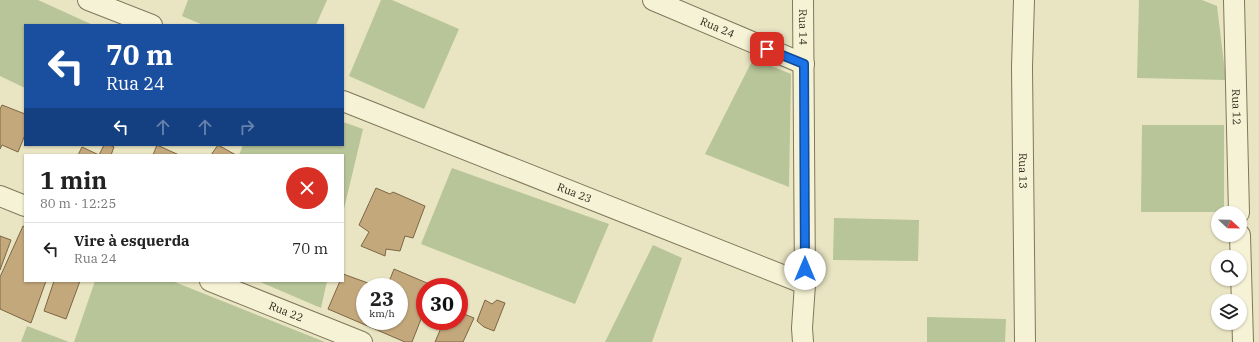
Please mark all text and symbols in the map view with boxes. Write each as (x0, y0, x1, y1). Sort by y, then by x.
street label: Rua 14 (796, 9, 810, 45)
street label: Rua 24 (698, 14, 737, 41)
pin (750, 32, 784, 66)
text: 70 m (106, 36, 173, 73)
icon: arrive (756, 38, 778, 60)
icon: left (40, 40, 92, 92)
text: Rua 24 (106, 72, 165, 95)
street label: Rua 12 (1229, 89, 1244, 125)
icon: left (110, 116, 132, 138)
icon: ahead (152, 116, 174, 138)
icon: ahead (194, 116, 216, 138)
icon: right (236, 116, 258, 138)
street label: Rua 13 (1016, 153, 1030, 189)
text: 1 min (40, 164, 107, 196)
button: close (286, 167, 328, 209)
street label: Rua 23 (555, 180, 594, 206)
text: 80 m · 12:25 (40, 195, 116, 212)
north arrow (1211, 206, 1247, 242)
map controls (1211, 206, 1247, 330)
text: Vire à esquerda (74, 231, 190, 250)
icon: left (40, 238, 62, 260)
text: 70 m (292, 239, 328, 258)
position arrow (784, 248, 826, 290)
text: Rua 24 (74, 250, 116, 267)
button: search (1211, 250, 1247, 286)
speed limit sign: 30 (416, 278, 468, 330)
text: 23 (370, 285, 394, 312)
button: layers (1211, 294, 1247, 330)
street label: Rua 22 (267, 298, 305, 325)
text: km/h (369, 307, 395, 320)

